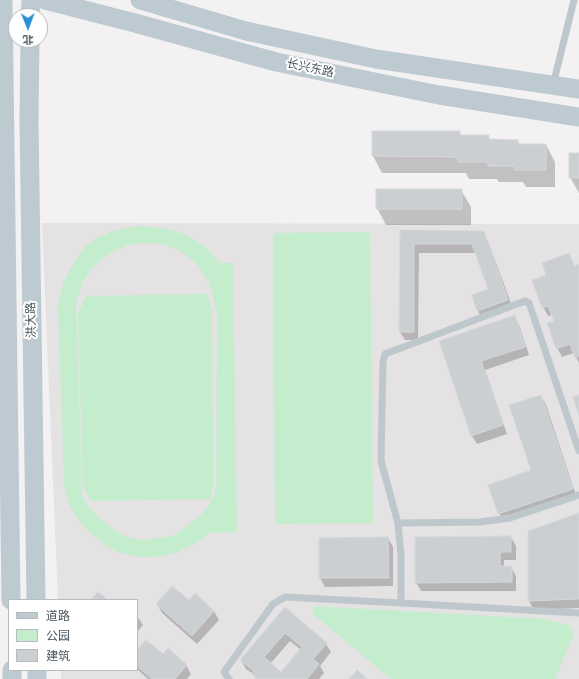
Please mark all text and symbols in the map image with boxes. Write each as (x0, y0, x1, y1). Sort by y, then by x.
north arrow (8, 8, 48, 48)
text: 北 (23, 32, 34, 47)
street label: 长兴东路 (285, 57, 335, 81)
street label: 洪大路 (24, 302, 40, 338)
legend (8, 599, 138, 671)
text: 道路 (46, 608, 70, 624)
text: 公园 (46, 628, 70, 644)
text: 建筑 (46, 648, 70, 664)

